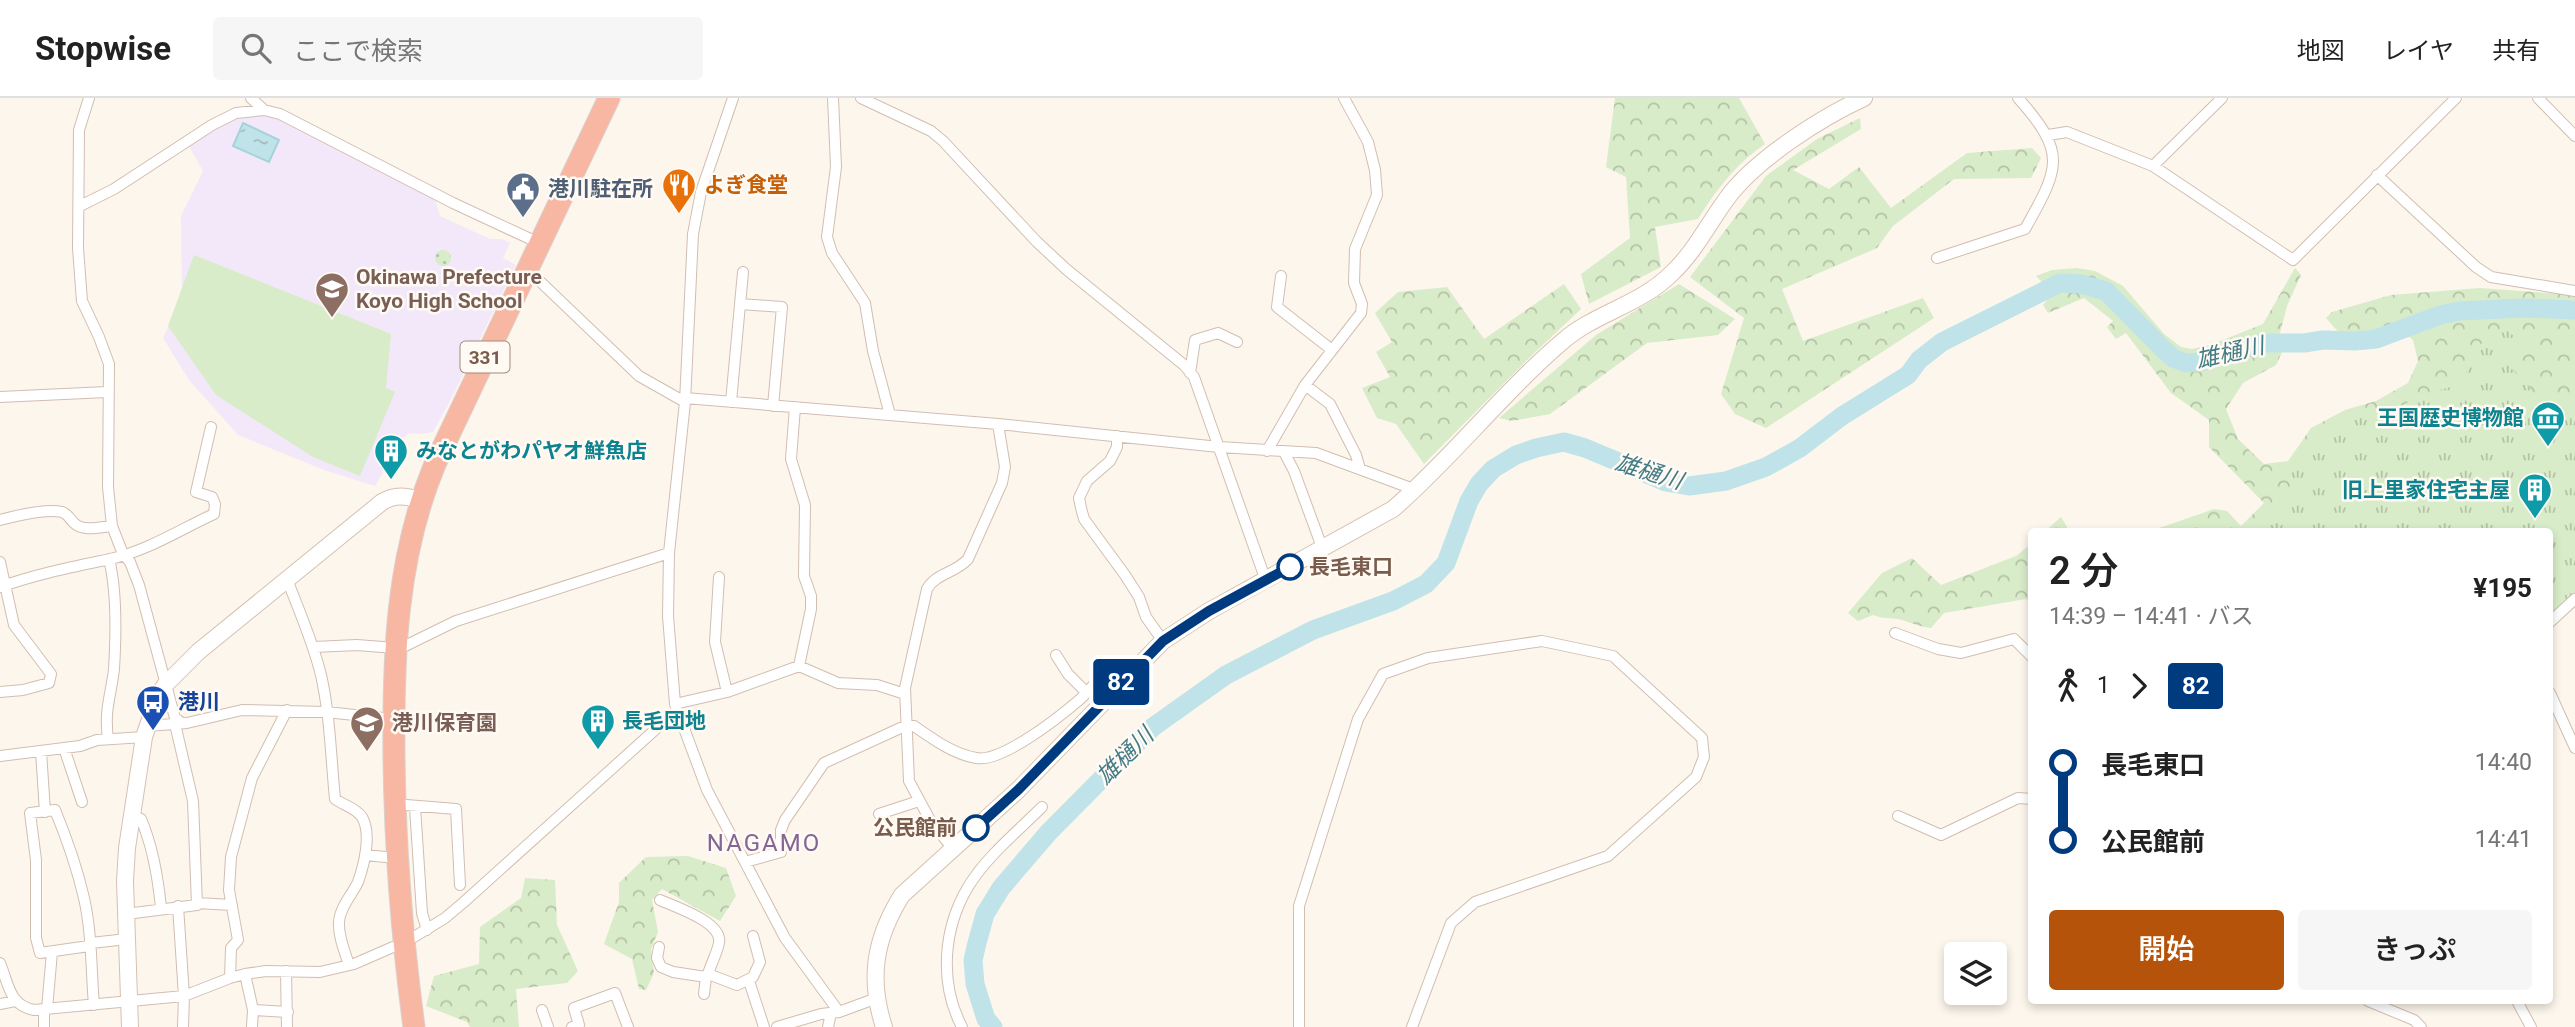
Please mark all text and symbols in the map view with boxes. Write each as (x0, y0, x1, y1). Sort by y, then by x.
search box (213, 17, 703, 80)
text: Stopwise (35, 29, 171, 68)
icon: search (237, 29, 275, 67)
text: ここで検索 (293, 36, 423, 66)
text: 地図 (2297, 37, 2345, 65)
text: レイヤ (2383, 37, 2454, 65)
text: 共有 (2492, 37, 2540, 65)
restaurant icon: よぎ食堂 (660, 166, 698, 215)
public building icon: 港川駐在所 (504, 170, 542, 219)
place label: よぎ食堂 (704, 173, 788, 197)
place label: 港川駐在所 (548, 177, 653, 201)
place label: Okinawa Prefecture Koyo High School (356, 265, 542, 313)
school or university icon: Okinawa Prefecture Koyo High School (313, 270, 351, 319)
water label: 雄樋川 (2193, 331, 2270, 374)
road number: 331 (461, 342, 510, 372)
museum icon: 王国歴史博物館 (2529, 399, 2567, 448)
place label: 王国歴史博物館 (2377, 406, 2524, 430)
building icon: みなとがわパヤオ鮮魚店 (372, 432, 410, 481)
place label: みなとがわパヤオ鮮魚店 (416, 439, 647, 463)
water label: 雄樋川 (1612, 449, 1689, 496)
building icon: 旧上里家住宅主屋 (2516, 471, 2554, 520)
place label: 旧上里家住宅主屋 (2342, 478, 2510, 502)
text: 2 分 (2049, 549, 2118, 593)
marker: 長毛東口 (1277, 554, 1303, 580)
place label: 長毛東口 (1309, 555, 1393, 579)
text: ¥195 (2473, 573, 2532, 603)
text: 14:39 – 14:41 · バス (2049, 603, 2253, 630)
line badge: 82 (1090, 659, 1152, 705)
icon: walk (2049, 667, 2087, 705)
icon: forward (2120, 667, 2158, 705)
text: 82 (1107, 668, 1135, 696)
text: 1 (2097, 672, 2110, 699)
text: 82 (2182, 672, 2209, 700)
bus stop icon: 港川 (134, 683, 172, 732)
place label: 港川 (178, 690, 220, 714)
building icon: 長毛団地 (579, 702, 617, 751)
school or university icon: 港川保育園 (348, 704, 386, 753)
place label: 長毛団地 (622, 709, 706, 733)
place label: 港川保育園 (392, 711, 497, 735)
water label: 雄樋川 (1091, 720, 1161, 790)
text: 14:40 (2475, 749, 2532, 776)
text: 長毛東口 (2101, 750, 2205, 780)
marker: 公民館前 (963, 815, 989, 841)
place label: 公民館前 (873, 816, 957, 840)
text: 14:41 (2475, 826, 2532, 853)
text: 公民館前 (2101, 827, 2205, 857)
district label: NAGAMO (707, 829, 821, 857)
button: 開始 (2049, 910, 2284, 990)
button: きっぷ (2298, 910, 2532, 990)
map controls (1944, 942, 2007, 1005)
button: layers (1944, 942, 2007, 1005)

